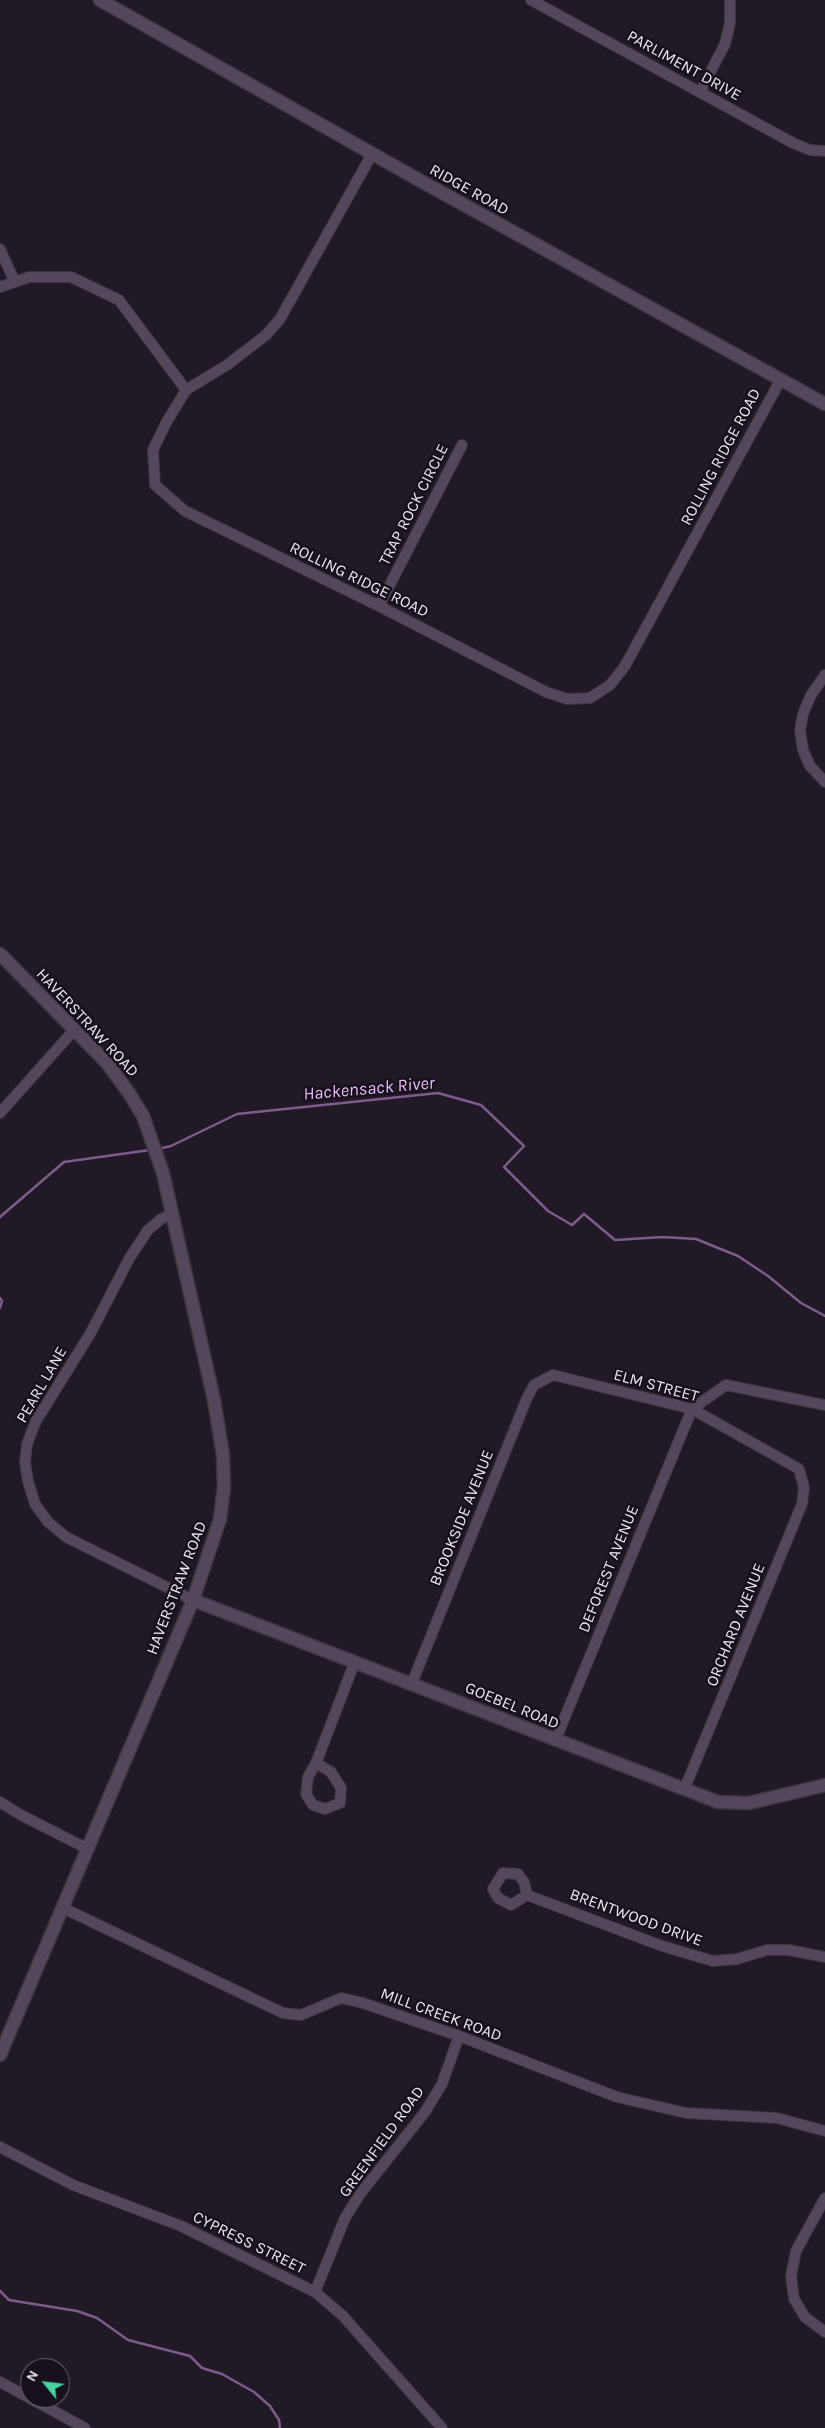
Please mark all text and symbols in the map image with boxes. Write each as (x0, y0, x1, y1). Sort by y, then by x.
street label: PARLIMENT DRIVE (624, 27, 744, 105)
street label: RIDGE ROAD (426, 160, 512, 220)
street label: ROLLING RIDGE ROAD (677, 385, 765, 529)
street label: TRAP ROCK CIRCLE (375, 441, 453, 569)
street label: ROLLING RIDGE ROAD (286, 538, 432, 622)
street label: HAVERSTRAW ROAD (32, 965, 142, 1081)
water label: Hackensack River (302, 1072, 436, 1106)
street label: PEARL LANE (13, 1344, 71, 1426)
street label: ELM STREET (611, 1365, 701, 1407)
street label: BROOKSIDE AVENUE (426, 1447, 498, 1589)
street label: DEFOREST AVENUE (575, 1503, 643, 1635)
street label: HAVERSTRAW ROAD (143, 1519, 211, 1657)
street label: ORCHARD AVENUE (703, 1561, 769, 1689)
street label: GOEBEL ROAD (462, 1678, 562, 1734)
street label: BRENTWOOD DRIVE (567, 1885, 705, 1951)
street label: MILL CREEK ROAD (378, 1984, 504, 2046)
street label: GREENFIELD ROAD (335, 2083, 429, 2201)
street label: CYPRESS STREET (190, 2207, 308, 2279)
north arrow (20, 2358, 70, 2408)
text: N (22, 2367, 42, 2384)

